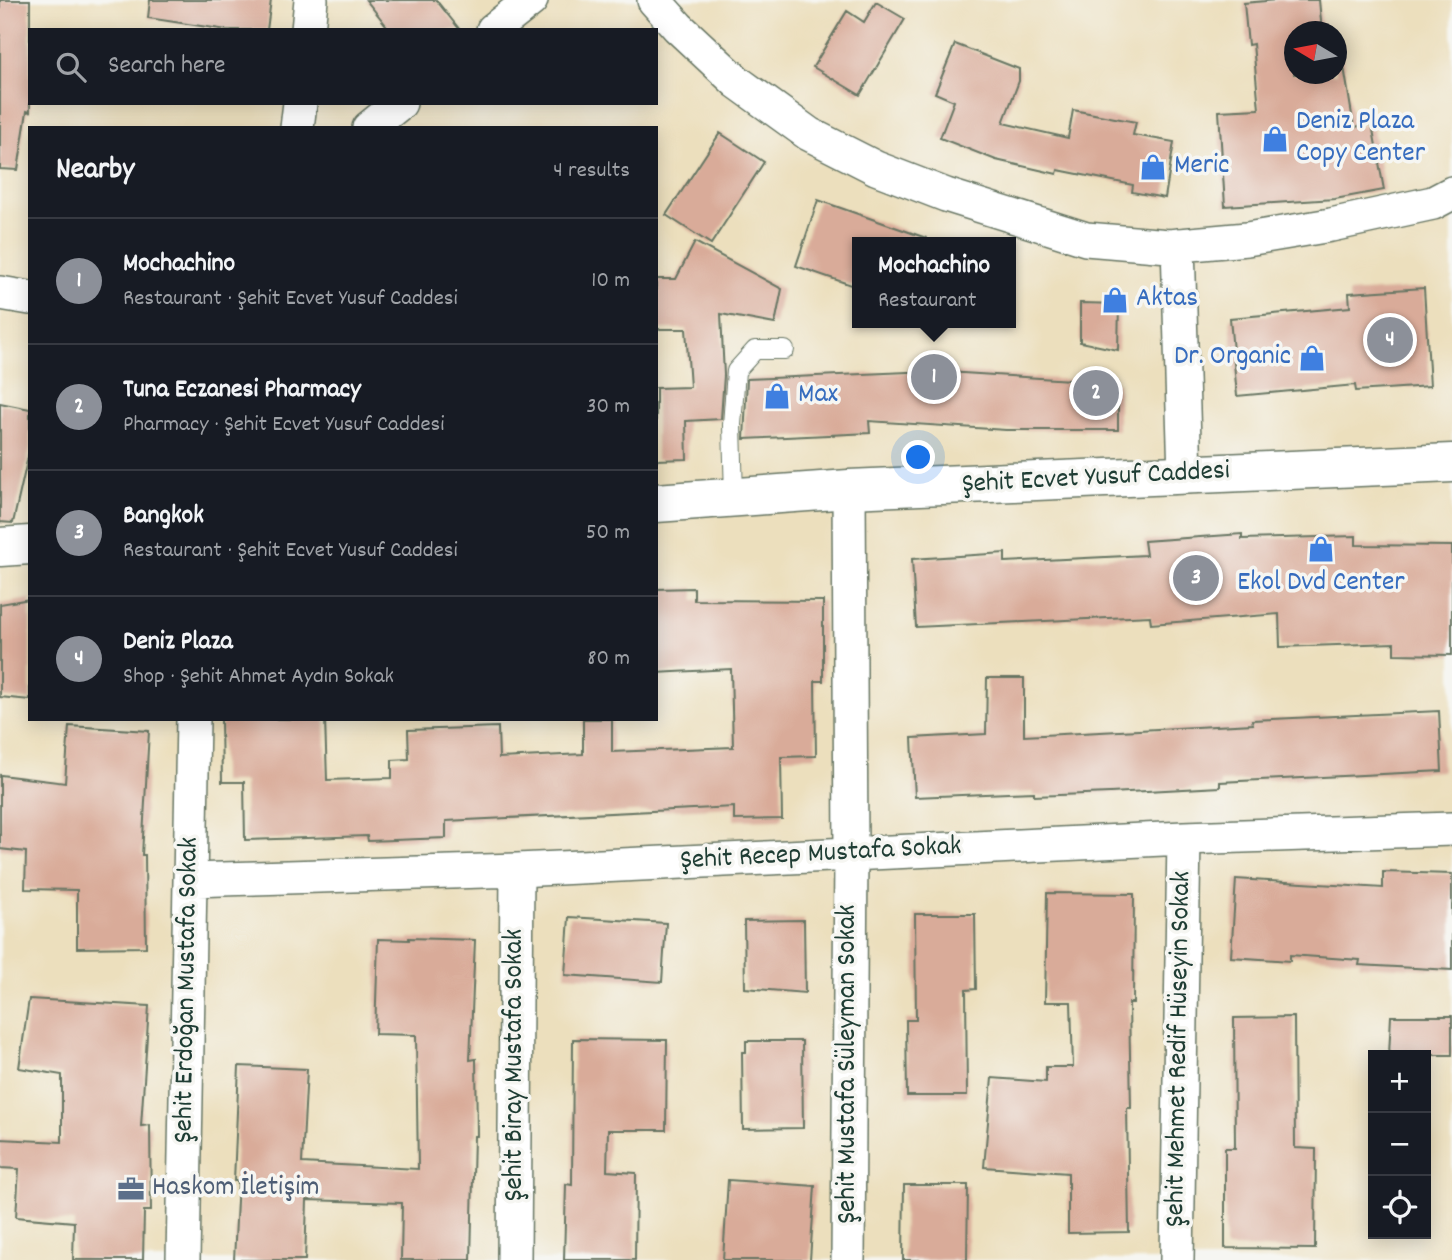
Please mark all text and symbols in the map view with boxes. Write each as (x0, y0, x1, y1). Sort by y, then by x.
north arrow (1284, 21, 1347, 84)
search box (28, 28, 658, 105)
icon: search (52, 48, 90, 86)
text: Search here (108, 48, 226, 85)
place label: Deniz Plaza Copy Center (1296, 103, 1426, 175)
shop icon: Deniz Plaza Copy Center (1260, 124, 1290, 154)
place label: Meric (1174, 147, 1230, 187)
text: Nearby (56, 150, 134, 193)
shop icon: Meric (1138, 152, 1168, 182)
text: 4 results (553, 155, 630, 188)
popup (852, 237, 1016, 328)
text: Mochachino (123, 246, 235, 283)
text: Mochachino (878, 248, 990, 285)
text: 1 (76, 265, 82, 298)
text: 10 m (591, 265, 630, 298)
place label: Aktas (1136, 280, 1198, 320)
text: Restaurant · Şehit Ecvet Yusuf Caddesi (123, 283, 458, 316)
text: Restaurant (878, 285, 977, 318)
shop icon: Aktas (1100, 285, 1130, 315)
pin: 4 (1367, 314, 1413, 366)
place label: Dr. Organic (1174, 338, 1291, 378)
shop icon: Dr. Organic (1297, 343, 1327, 373)
pin: 1 (911, 351, 957, 403)
pin: 2 (1073, 367, 1119, 419)
text: Tuna Eczanesi Pharmacy (123, 372, 361, 409)
place label: Max (798, 376, 838, 416)
shop icon: Max (762, 381, 792, 411)
text: 2 (74, 391, 84, 424)
text: 30 m (586, 391, 630, 424)
text: Pharmacy · Şehit Ecvet Yusuf Caddesi (123, 409, 445, 442)
your location (901, 440, 935, 474)
street label: Şehit Ecvet Yusuf Caddesi (961, 452, 1231, 506)
text: Bangkok (123, 498, 204, 535)
text: 3 (74, 517, 84, 550)
text: 50 m (586, 517, 630, 550)
shop icon: Ekol Dvd Center (1306, 534, 1336, 564)
text: Restaurant · Şehit Ecvet Yusuf Caddesi (123, 535, 458, 568)
pin: 3 (1173, 552, 1219, 604)
place label: Ekol Dvd Center (1237, 564, 1405, 604)
text: Deniz Plaza (123, 624, 233, 661)
text: 4 (74, 643, 84, 676)
text: 80 m (587, 643, 630, 676)
text: Shop · Şehit Ahmet Aydın Sokak (123, 661, 394, 694)
street label: Şehit Recep Mustafa Sokak (679, 828, 963, 882)
street label: Şehit Erdoğan Mustafa Sokak (165, 837, 211, 1143)
street label: Şehit Mehmet Redif Hüseyin Sokak (1157, 871, 1203, 1227)
street label: Şehit Mustafa Süleyman Sokak (829, 904, 869, 1224)
street label: Şehit Biray Mustafa Sokak (496, 929, 536, 1201)
map controls (1368, 1050, 1431, 1239)
button: + (1368, 1050, 1431, 1113)
button: − (1368, 1113, 1431, 1176)
place label: Haskom İletişim (152, 1169, 320, 1209)
office icon: Haskom İletişim (116, 1174, 146, 1204)
button: locate (1368, 1176, 1431, 1239)

